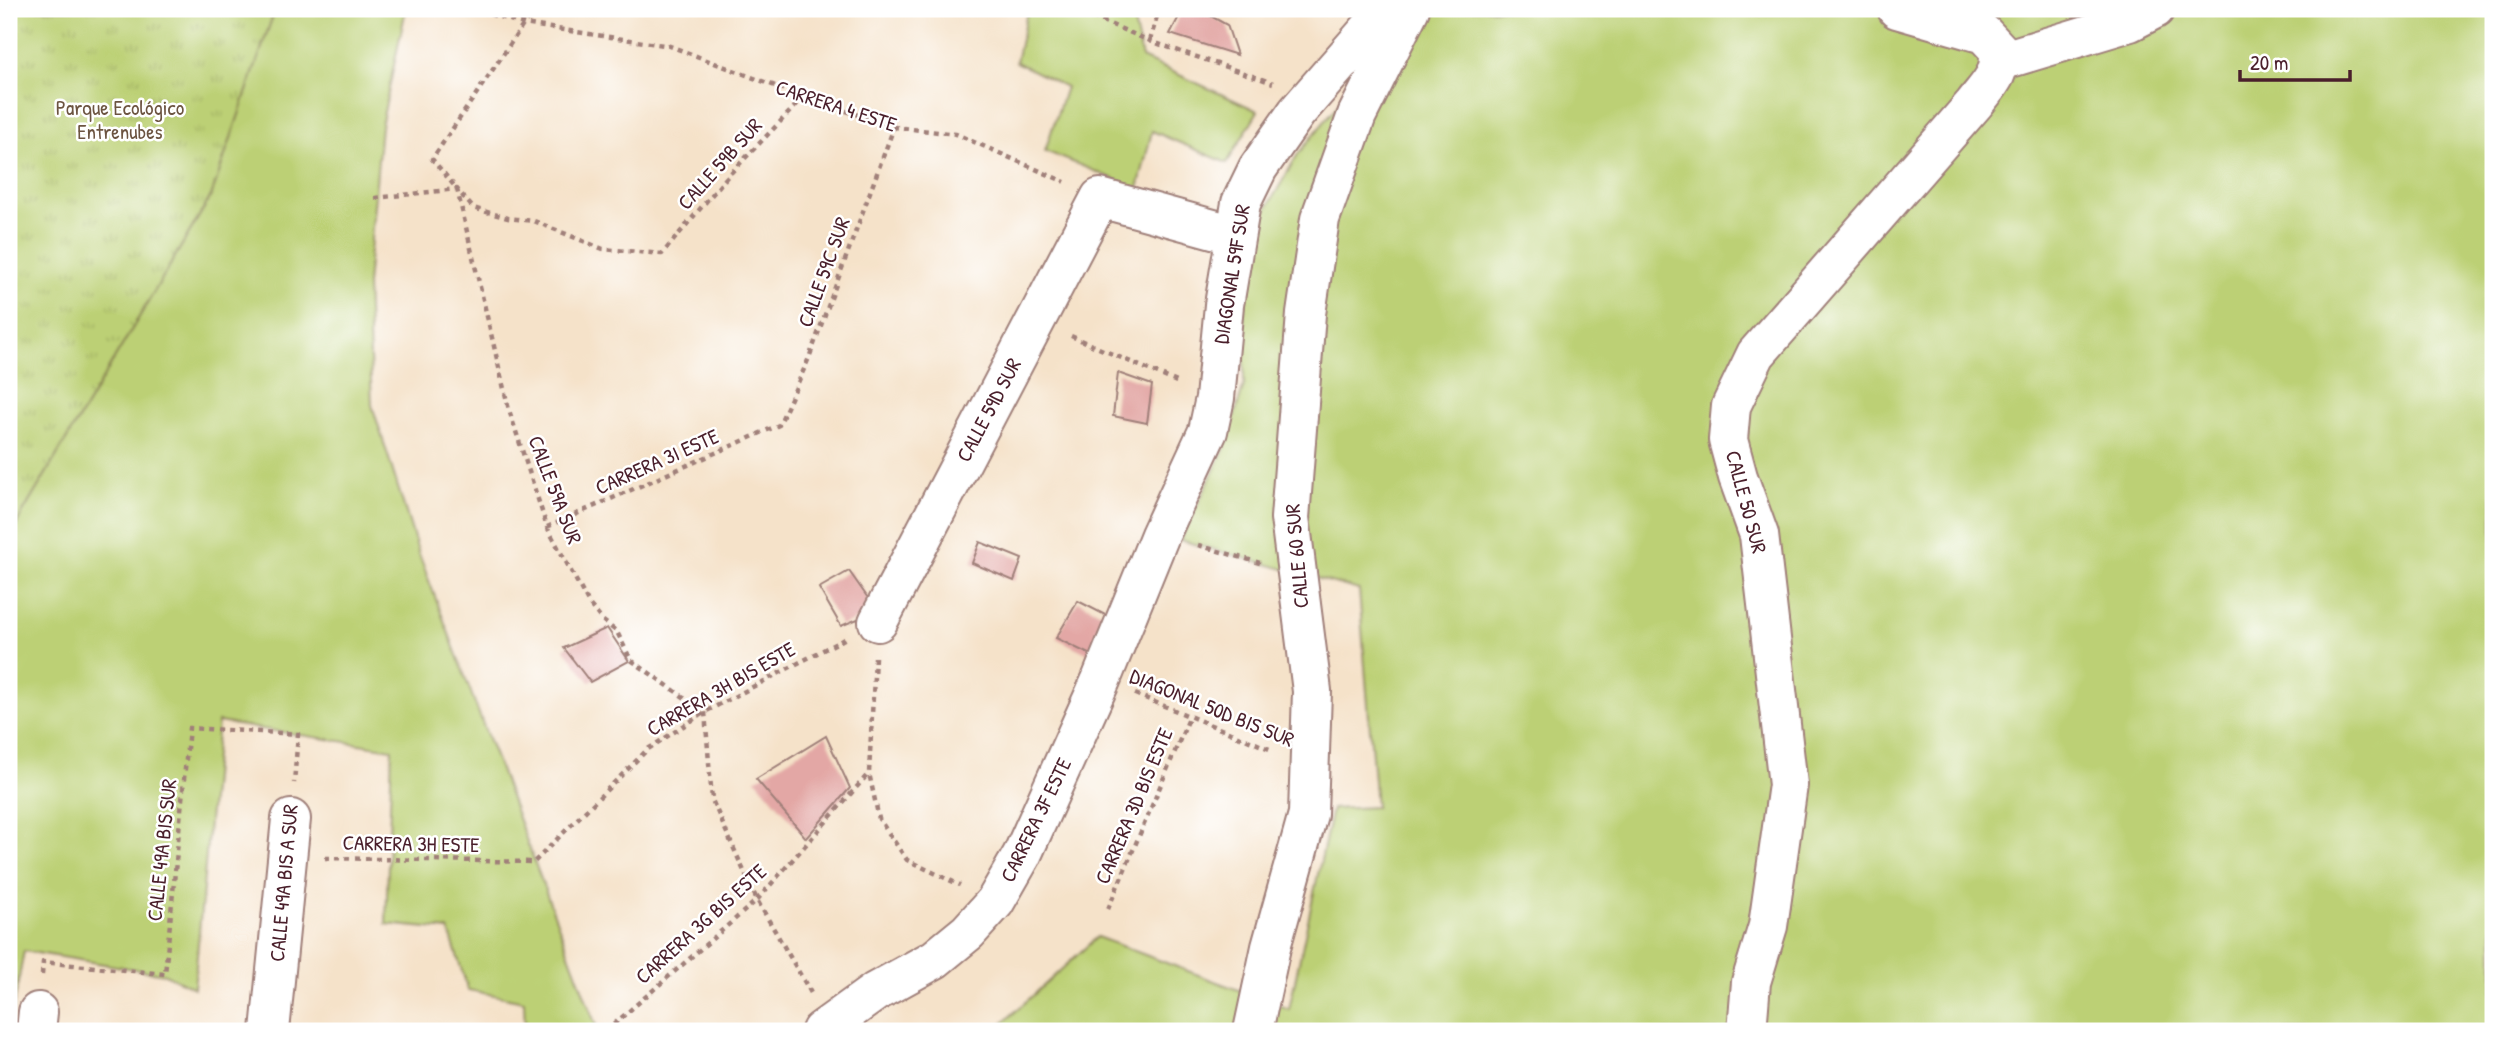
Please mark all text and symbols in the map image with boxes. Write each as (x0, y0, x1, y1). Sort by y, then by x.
scale bar (2240, 38, 2350, 82)
text: 20 m (2250, 48, 2288, 77)
street label: CARRERA 4 ESTE (772, 72, 900, 139)
park label: Parque Ecológico Entrenubes (56, 93, 184, 146)
street label: CALLE 59B SUR (671, 111, 769, 216)
street label: DIAGONAL 59F SUR (1206, 202, 1257, 346)
street label: CALLE 59C SUR (790, 213, 857, 331)
street label: CALLE 59D SUR (949, 353, 1028, 467)
street label: CARRERA 3I ESTE (591, 421, 723, 502)
street label: CALLE 59A SUR (522, 431, 589, 548)
street label: CALLE 50 SUR (1719, 447, 1774, 557)
street label: CALLE 60 SUR (1277, 503, 1316, 610)
street label: CARRERA 3H BIS ESTE (641, 634, 800, 743)
street label: DIAGONAL 50D BIS SUR (1126, 661, 1299, 754)
street label: CARRERA 3D BIS ESTE (1088, 723, 1180, 888)
street label: CARRERA 3F ESTE (993, 753, 1078, 887)
street label: CALLE 49A BIS SUR (140, 777, 183, 923)
street label: CALLE 49A BIS A SUR (262, 803, 305, 963)
street label: CARRERA 3H ESTE (342, 828, 480, 859)
street label: CARRERA 3G BIS ESTE (629, 857, 772, 990)

